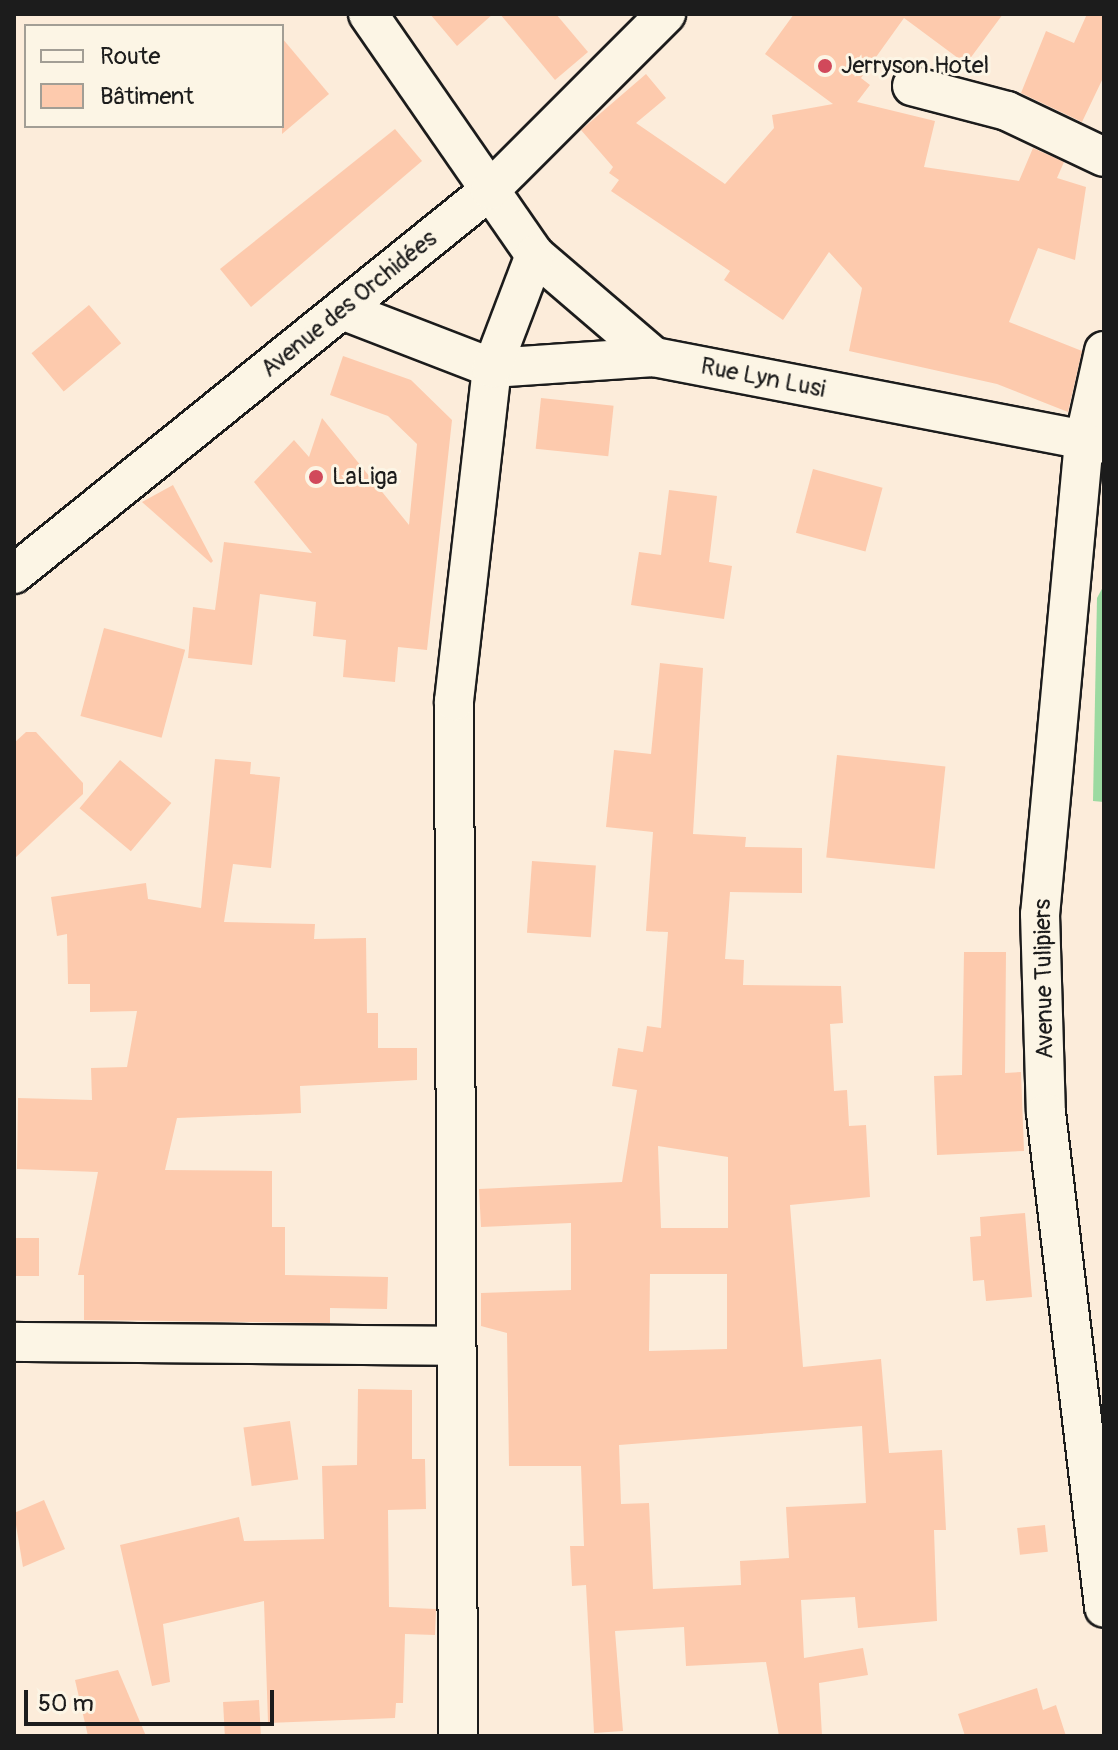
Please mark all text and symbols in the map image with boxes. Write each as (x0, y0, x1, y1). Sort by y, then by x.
legend (24, 24, 284, 128)
text: Route (100, 42, 160, 71)
place label: Jerryson Hotel (841, 52, 989, 80)
marker: Jerryson Hotel (816, 57, 834, 75)
text: Bâtiment (100, 82, 194, 111)
street label: Avenue des Orchidées (255, 224, 443, 384)
street label: Rue Lyn Lusi (698, 352, 828, 404)
place label: LaLiga (332, 463, 398, 491)
marker: LaLiga (307, 468, 325, 486)
street label: Avenue Tulipiers (1028, 899, 1060, 1059)
scale bar (28, 1674, 278, 1724)
text: 50 m (38, 1689, 94, 1718)

